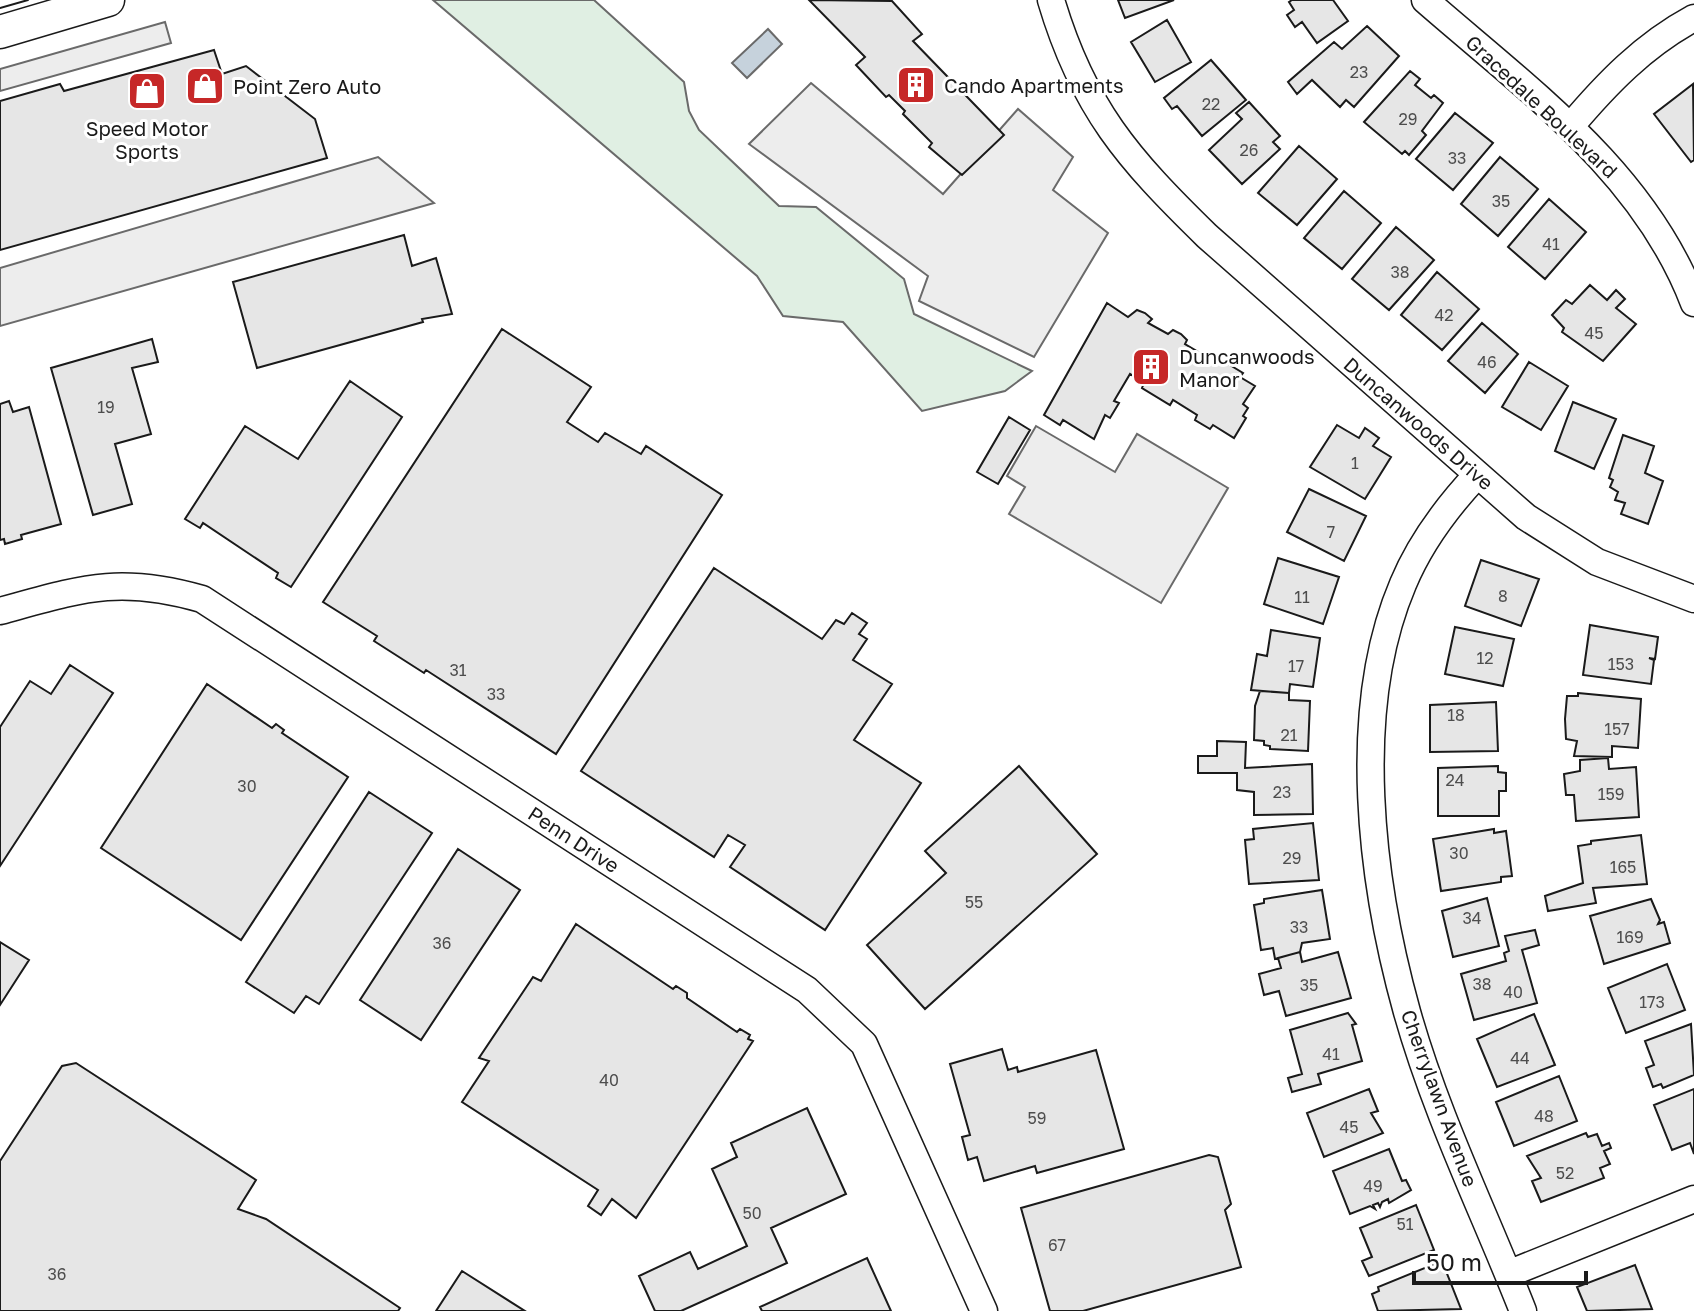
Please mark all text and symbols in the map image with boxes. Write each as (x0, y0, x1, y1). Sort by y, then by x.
street label: Gracedale Boulevard (1461, 29, 1623, 183)
house number: 23 (1350, 62, 1368, 82)
building icon: Cando Apartments (895, 64, 937, 106)
shop icon: Point Zero Auto (184, 65, 226, 107)
shop icon: Speed Motor Sports (126, 70, 168, 112)
place label: Cando Apartments (944, 73, 1124, 97)
place label: Point Zero Auto (233, 74, 381, 98)
house number: 22 (1202, 94, 1220, 114)
house number: 29 (1399, 109, 1417, 129)
place label: Speed Motor Sports (86, 116, 208, 163)
house number: 26 (1240, 140, 1258, 160)
house number: 33 (1448, 148, 1466, 168)
house number: 35 (1492, 191, 1510, 211)
house number: 41 (1542, 234, 1560, 254)
house number: 38 (1390, 262, 1410, 282)
house number: 42 (1434, 305, 1454, 325)
house number: 45 (1584, 323, 1604, 343)
place label: Duncanwoods Manor (1179, 344, 1315, 391)
building icon: Duncanwoods Manor (1130, 346, 1172, 388)
street label: Duncanwoods Drive (1339, 352, 1499, 494)
house number: 46 (1477, 352, 1497, 372)
house number: 19 (97, 397, 115, 417)
house number: 1 (1351, 453, 1359, 473)
house number: 7 (1327, 522, 1335, 542)
house number: 8 (1498, 586, 1508, 606)
house number: 11 (1294, 587, 1310, 607)
house number: 12 (1476, 648, 1494, 668)
house number: 153 (1608, 654, 1634, 674)
house number: 17 (1288, 656, 1304, 676)
house number: 31 (449, 660, 467, 680)
house number: 33 (487, 684, 505, 704)
house number: 18 (1447, 705, 1465, 725)
house number: 157 (1604, 719, 1630, 739)
house number: 21 (1280, 725, 1298, 745)
house number: 24 (1445, 770, 1465, 790)
house number: 30 (237, 776, 257, 796)
house number: 23 (1273, 782, 1291, 802)
house number: 159 (1598, 784, 1624, 804)
street label: Penn Drive (524, 801, 624, 877)
house number: 30 (1449, 843, 1469, 863)
house number: 29 (1283, 848, 1301, 868)
house number: 165 (1610, 857, 1636, 877)
house number: 55 (965, 892, 983, 912)
house number: 34 (1462, 908, 1482, 928)
house number: 33 (1290, 917, 1308, 937)
house number: 169 (1616, 927, 1644, 947)
house number: 36 (432, 933, 452, 953)
house number: 38 (1472, 974, 1492, 994)
house number: 35 (1300, 975, 1318, 995)
house number: 40 (1503, 982, 1523, 1002)
house number: 173 (1639, 992, 1665, 1012)
street label: Cherrylawn Avenue (1397, 1006, 1483, 1190)
house number: 41 (1322, 1044, 1340, 1064)
house number: 44 (1510, 1048, 1530, 1068)
house number: 40 (599, 1070, 619, 1090)
house number: 48 (1534, 1106, 1554, 1126)
house number: 59 (1028, 1108, 1046, 1128)
house number: 45 (1339, 1117, 1359, 1137)
house number: 52 (1556, 1163, 1574, 1183)
house number: 49 (1363, 1176, 1383, 1196)
house number: 50 (742, 1203, 762, 1223)
house number: 51 (1396, 1214, 1414, 1234)
house number: 67 (1048, 1235, 1066, 1255)
scale bar (1414, 1235, 1586, 1285)
text: 50 m (1426, 1247, 1482, 1276)
house number: 36 (47, 1264, 67, 1284)

